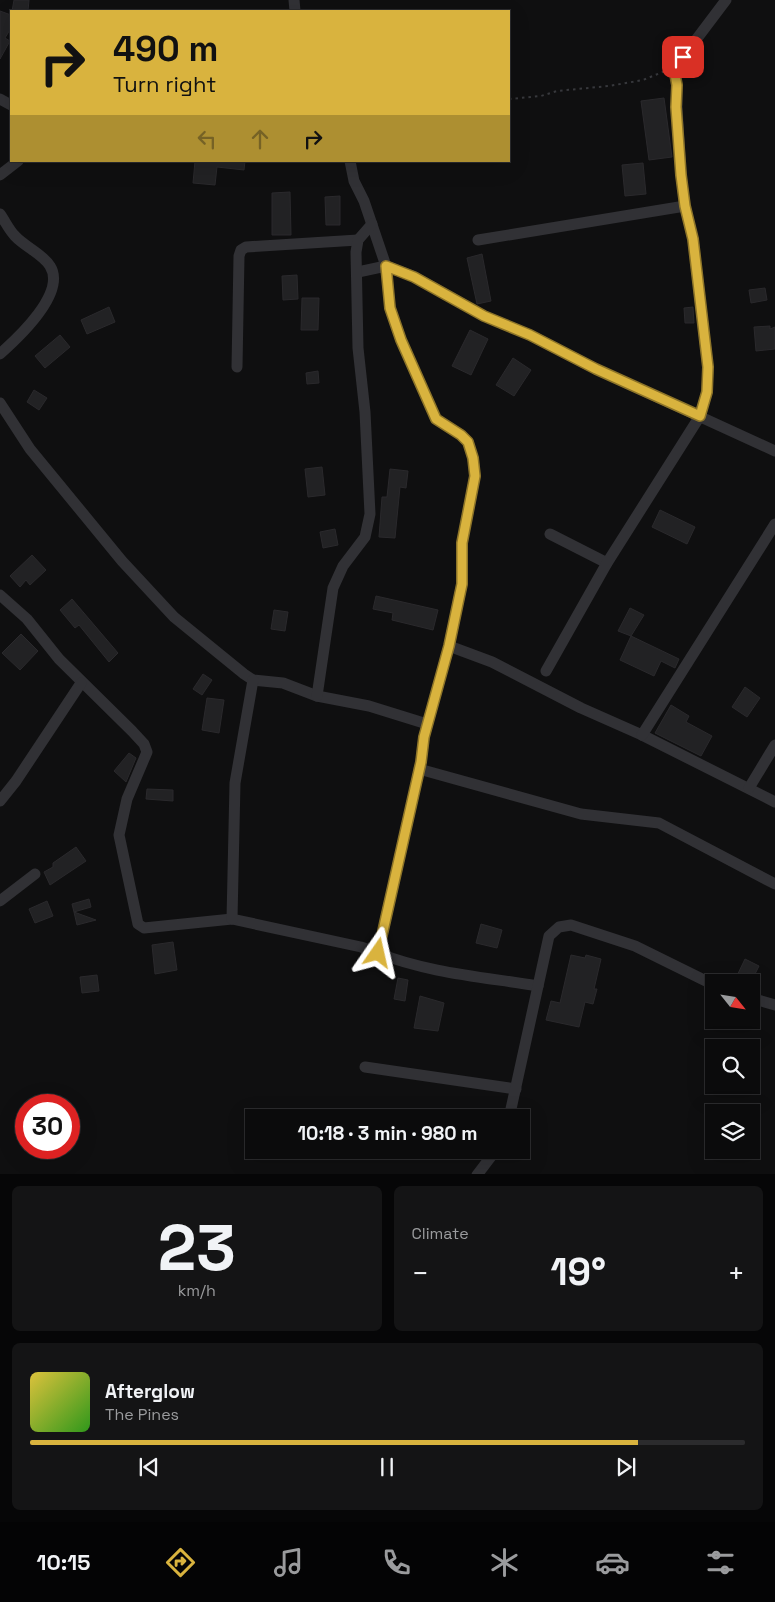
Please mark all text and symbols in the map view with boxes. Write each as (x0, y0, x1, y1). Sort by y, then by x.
text: 490 m (113, 27, 218, 71)
icon: right (30, 30, 95, 95)
pin (662, 36, 704, 78)
icon: arrive (669, 43, 697, 71)
text: Turn right (113, 70, 216, 98)
icon: left (193, 125, 221, 153)
icon: ahead (246, 125, 274, 153)
icon: right (299, 125, 327, 153)
position arrow (351, 926, 403, 978)
north arrow (705, 974, 760, 1029)
map controls (705, 974, 760, 1159)
button: search (705, 1039, 760, 1094)
speed limit sign: 30 (15, 1094, 80, 1159)
button: layers (705, 1104, 760, 1159)
text: 10:18 · 3 min · 980 m (297, 1121, 478, 1146)
text: 23 (158, 1206, 236, 1289)
text: Climate (412, 1223, 469, 1244)
text: 19° (550, 1248, 606, 1296)
text: − (412, 1255, 429, 1291)
text: + (728, 1255, 745, 1291)
text: km/h (178, 1280, 216, 1301)
text: Afterglow (105, 1379, 195, 1404)
text: The Pines (105, 1404, 179, 1425)
icon: previous (135, 1453, 163, 1481)
icon: pause (373, 1453, 401, 1481)
icon: next (612, 1453, 640, 1481)
icon: directions (163, 1545, 198, 1580)
icon: music (271, 1545, 306, 1580)
icon: phone (379, 1545, 414, 1580)
icon: climate (487, 1545, 522, 1580)
icon: car (595, 1545, 630, 1580)
icon: filters (703, 1545, 738, 1580)
text: 10:15 (37, 1548, 90, 1576)

